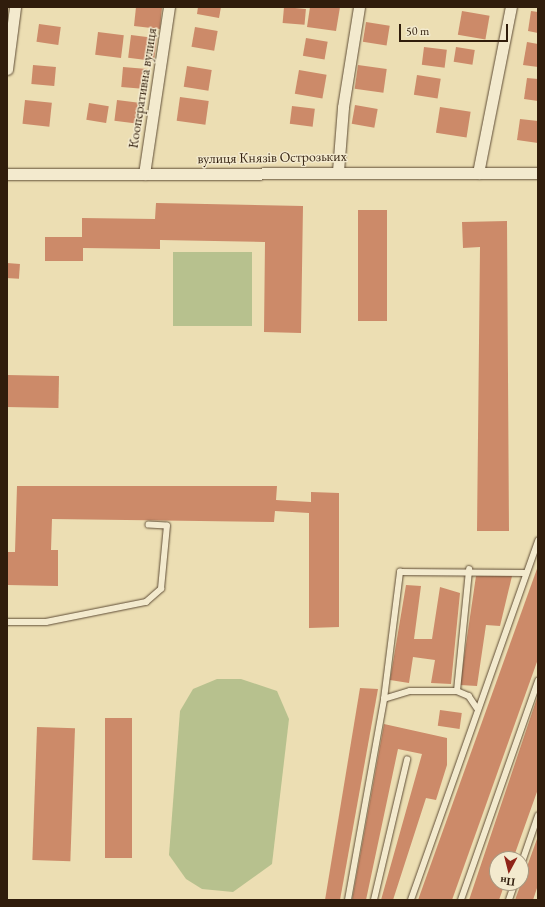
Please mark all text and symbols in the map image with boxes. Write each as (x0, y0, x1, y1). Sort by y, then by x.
scale bar (401, 16, 510, 42)
text: 50 m (406, 23, 429, 39)
street label: Кооперативна вулиця (124, 27, 160, 149)
street label: вулиця Князів Острозьких (197, 147, 347, 167)
north arrow (489, 851, 529, 891)
text: Пн (499, 874, 516, 890)

